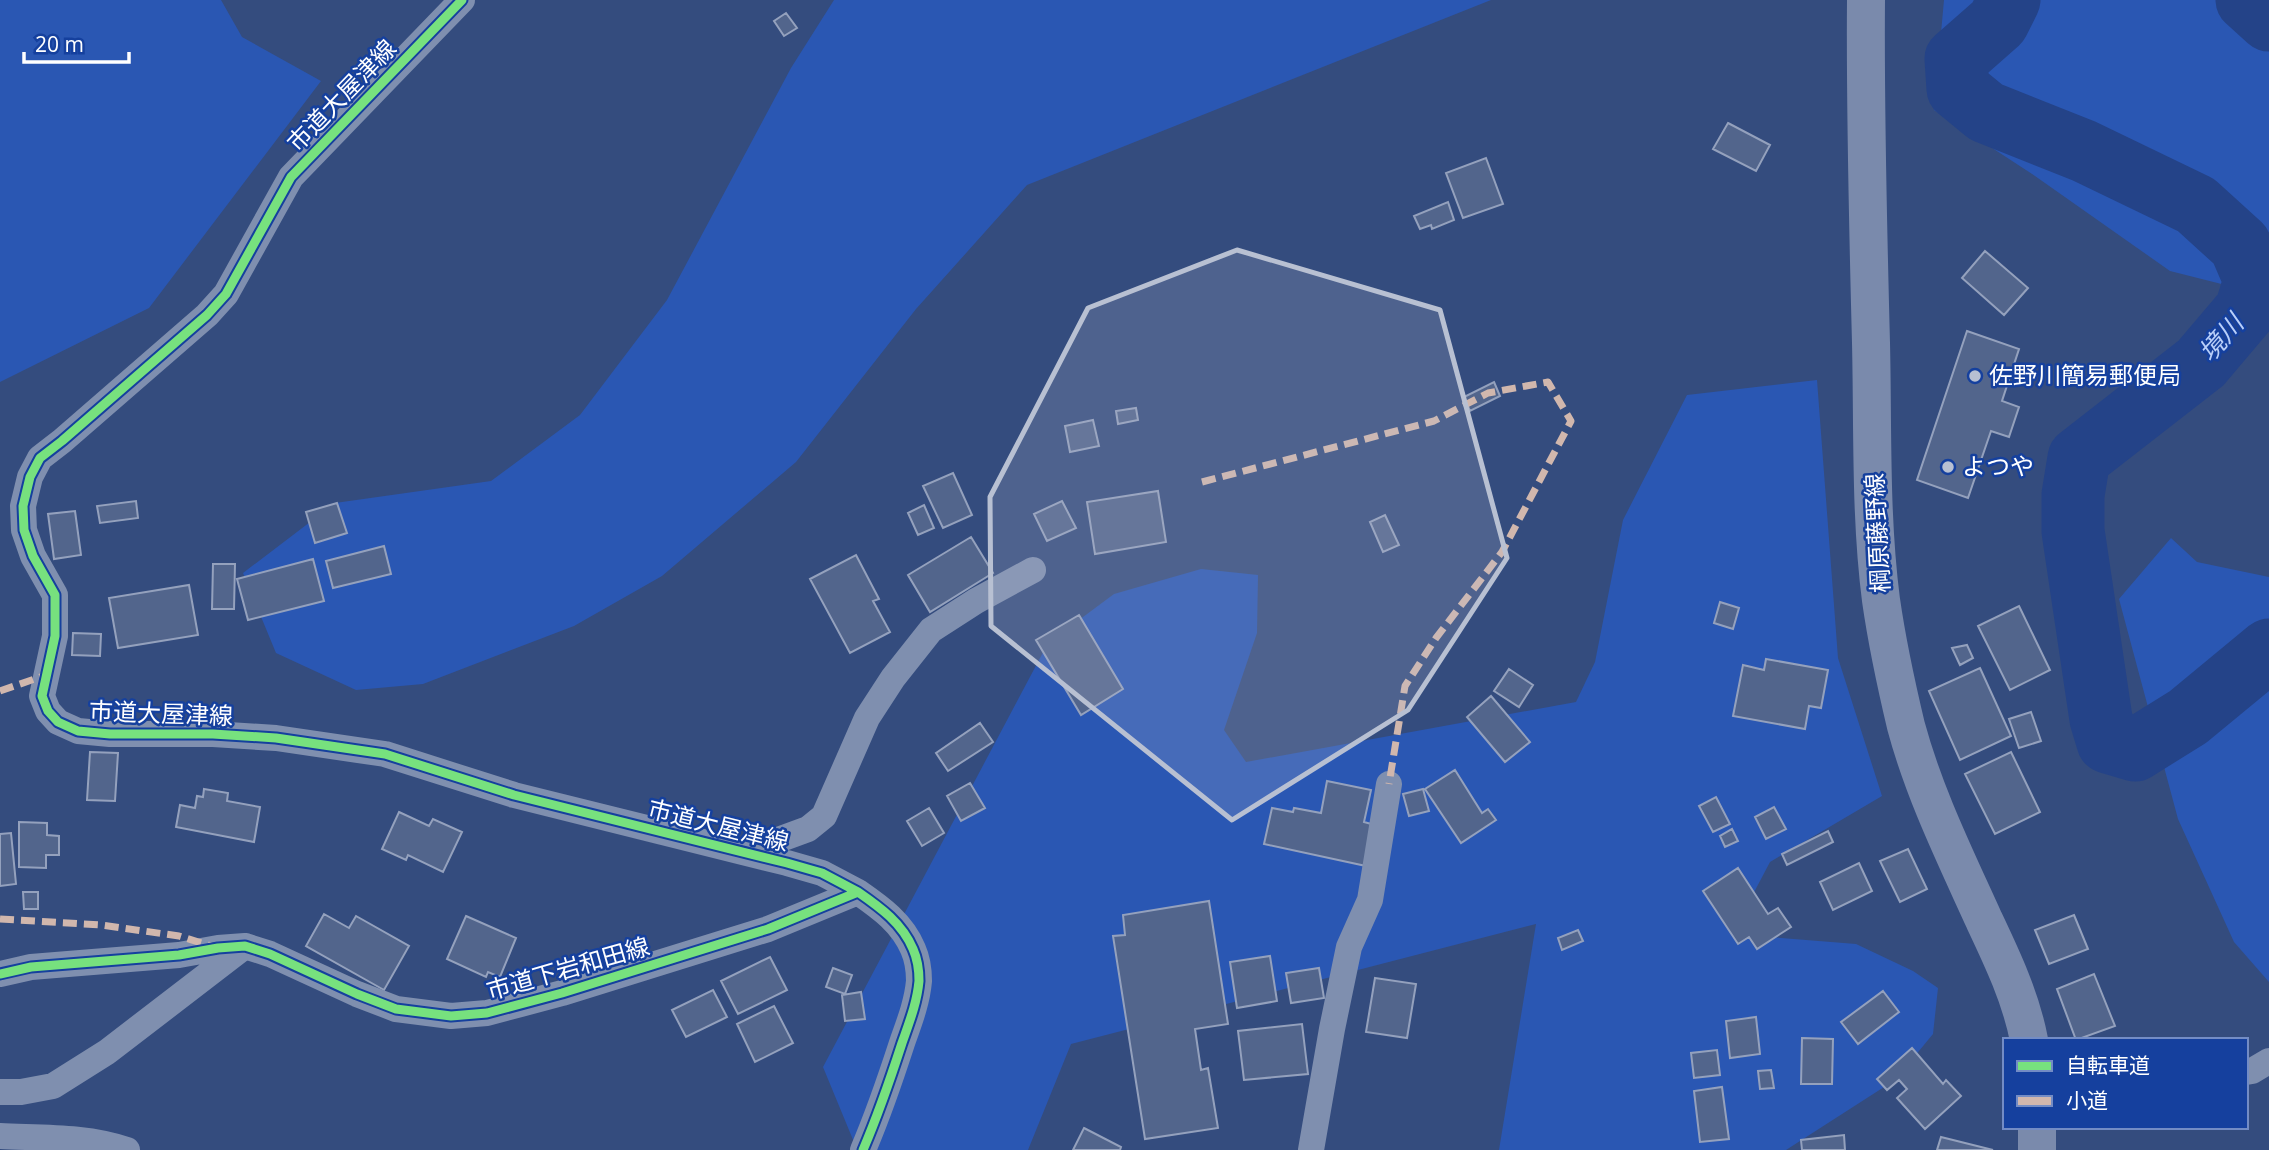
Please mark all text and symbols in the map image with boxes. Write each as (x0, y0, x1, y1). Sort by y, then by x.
scale bar (24, 21, 130, 65)
text: 20 m (35, 30, 84, 58)
street label: 市道大屋津線 (279, 32, 403, 158)
water label: 境川 (2190, 304, 2253, 369)
place label: 佐野川簡易郵便局 (1989, 358, 2181, 391)
marker: 佐野川簡易郵便局 (1967, 368, 1983, 384)
place label: よつや (1962, 449, 2034, 482)
marker: よつや (1940, 459, 1956, 475)
street label: 棡原藤野線 (1857, 472, 1896, 594)
street label: 市道大屋津線 (89, 693, 234, 732)
street label: 市道大屋津線 (645, 791, 792, 858)
street label: 市道下岩和田線 (482, 929, 653, 1007)
legend (2003, 1038, 2248, 1129)
text: 自転車道 (2066, 1051, 2150, 1079)
text: 小道 (2066, 1086, 2108, 1114)

